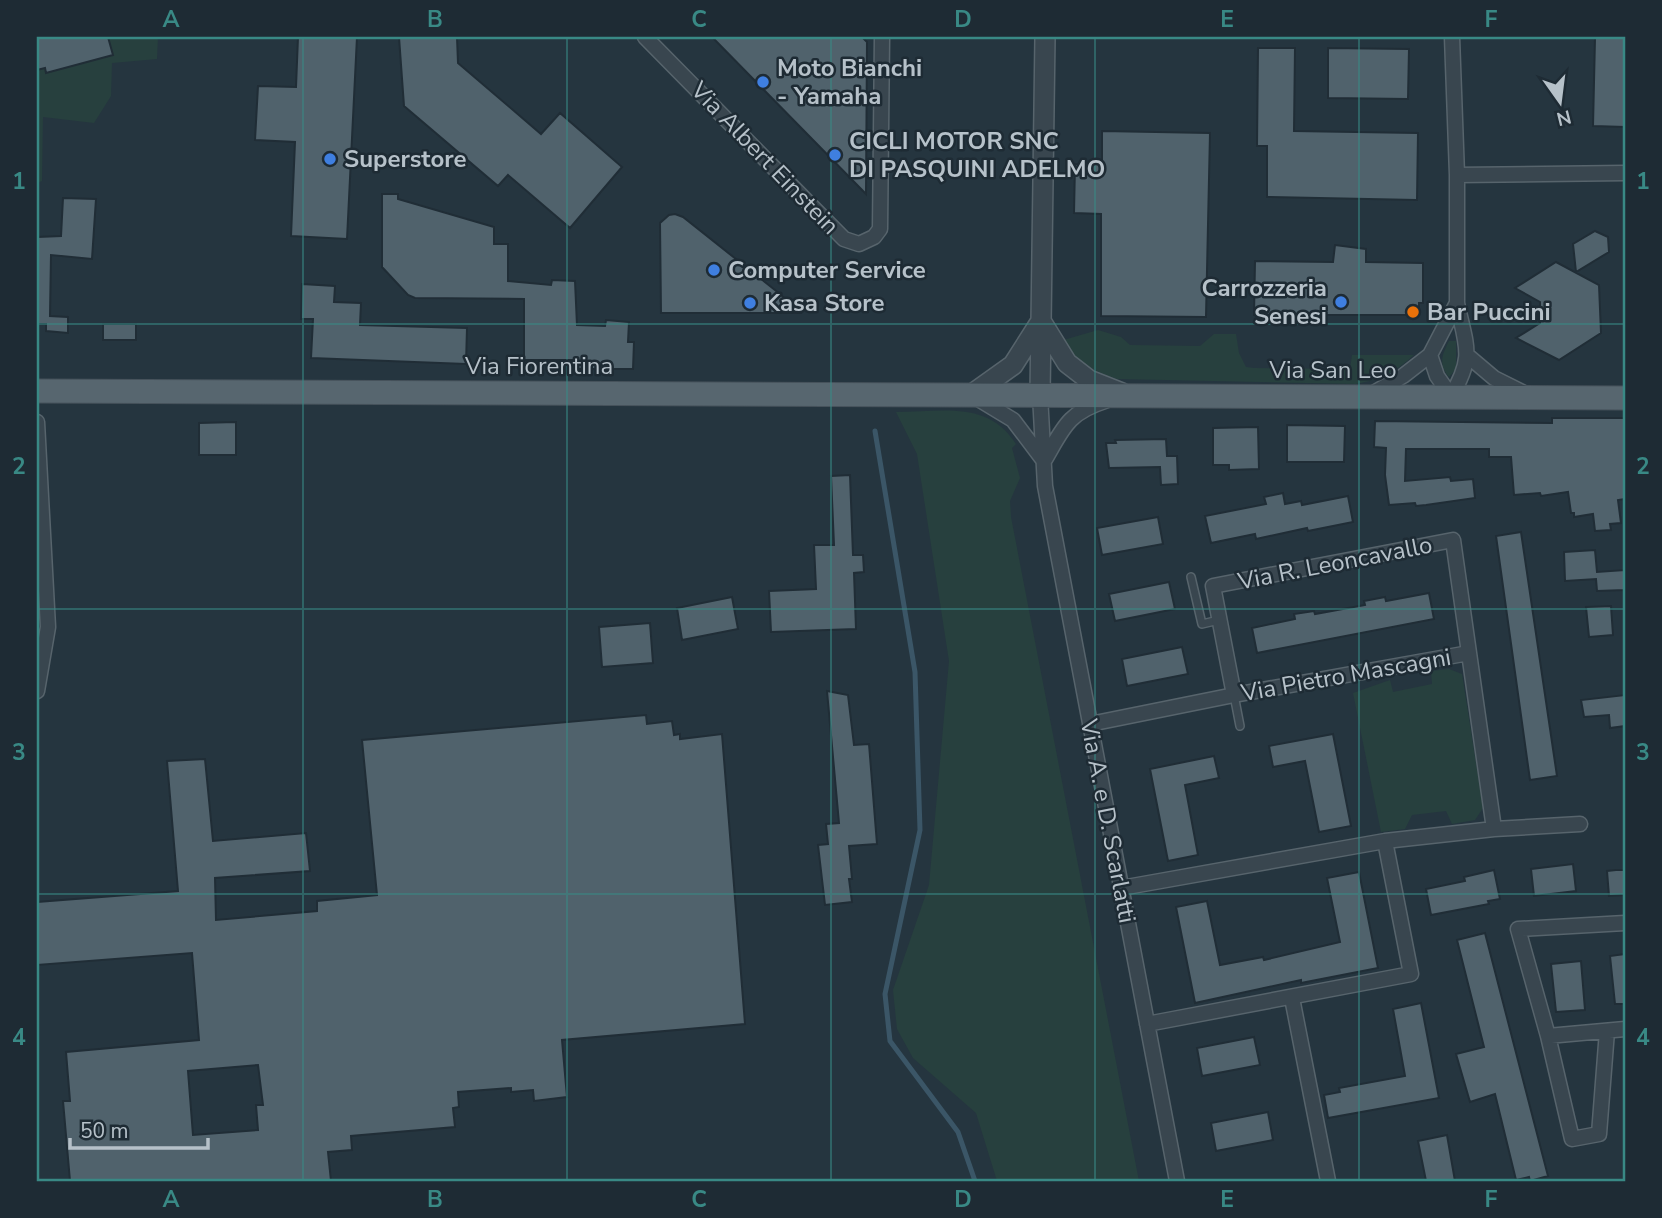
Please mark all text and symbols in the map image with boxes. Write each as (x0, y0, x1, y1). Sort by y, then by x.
text: A (162, 4, 180, 35)
text: B (427, 4, 443, 35)
text: C (691, 4, 707, 35)
text: D (954, 4, 972, 35)
text: E (1220, 4, 1234, 35)
text: F (1485, 4, 1498, 35)
place label: Moto Bianchi - Yamaha (777, 52, 922, 112)
north arrow (1526, 66, 1596, 136)
street label: Via Albert Einstein (683, 74, 846, 241)
marker: Moto Bianchi - Yamaha (755, 74, 771, 90)
text: N (1554, 103, 1574, 132)
place label: CICLI MOTOR SNC DI PASQUINI ADELMO (849, 125, 1105, 185)
place label: Superstore (344, 143, 466, 175)
marker: CICLI MOTOR SNC DI PASQUINI ADELMO (827, 147, 843, 163)
marker: Superstore (322, 151, 338, 167)
text: 1 (12, 166, 26, 197)
text: 1 (1636, 166, 1650, 197)
place label: Computer Service (728, 254, 926, 286)
marker: Computer Service (706, 262, 722, 278)
place label: Carrozzeria Senesi (1202, 272, 1327, 332)
place label: Kasa Store (764, 287, 885, 319)
marker: Carrozzeria Senesi (1333, 294, 1349, 310)
marker: Kasa Store (742, 295, 758, 311)
place label: Bar Puccini (1427, 296, 1551, 328)
marker: Bar Puccini (1405, 304, 1421, 320)
street label: Via Fiorentina (464, 350, 613, 382)
street label: Via San Leo (1268, 354, 1397, 386)
text: 2 (12, 451, 26, 482)
text: 2 (1636, 451, 1650, 482)
street label: Via R. Leoncavallo (1234, 528, 1435, 598)
street label: Via Pietro Mascagni (1238, 641, 1453, 709)
street label: Via A. e D. Scarlatti (1072, 715, 1143, 926)
text: 3 (12, 737, 26, 768)
text: 3 (1636, 737, 1650, 768)
text: 4 (12, 1022, 26, 1053)
text: 4 (1636, 1022, 1650, 1053)
scale bar (70, 1106, 208, 1150)
text: 50 m (80, 1117, 129, 1145)
text: A (162, 1184, 180, 1215)
text: B (427, 1184, 443, 1215)
text: C (691, 1184, 707, 1215)
text: D (954, 1184, 972, 1215)
text: E (1220, 1184, 1234, 1215)
text: F (1485, 1184, 1498, 1215)

